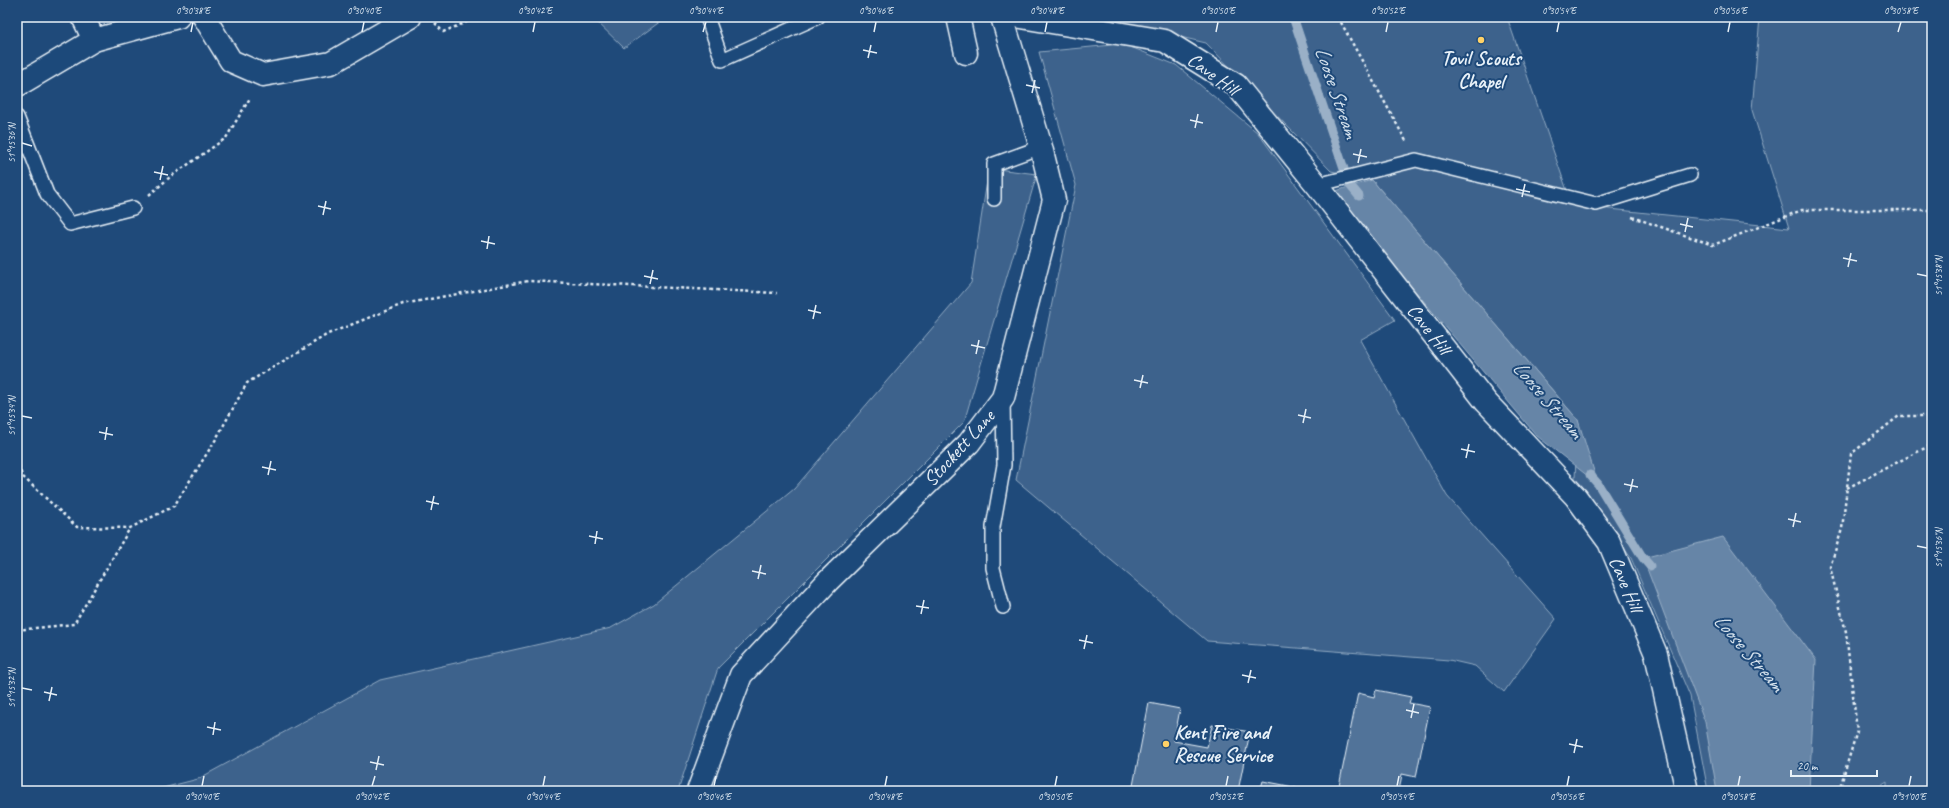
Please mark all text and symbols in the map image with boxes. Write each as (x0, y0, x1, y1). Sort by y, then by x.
text: 0°30'38"E (176, 4, 212, 17)
text: 0°30'40"E (347, 4, 383, 17)
text: 0°30'42"E (518, 4, 554, 17)
text: 0°30'44"E (689, 4, 725, 17)
text: 0°30'46"E (859, 4, 895, 17)
text: 0°30'48"E (1030, 4, 1066, 17)
text: 0°30'50"E (1201, 4, 1237, 17)
text: 0°30'52"E (1371, 4, 1407, 17)
text: 0°30'54"E (1542, 4, 1578, 17)
text: 0°30'56"E (1713, 4, 1749, 17)
text: 0°30'58"E (1884, 4, 1920, 17)
marker: Tovil Scouts Chapel (1476, 35, 1486, 45)
water label: Loose Stream (1309, 43, 1365, 143)
place label: Tovil Scouts Chapel (1441, 46, 1523, 94)
street label: Cave Hill (1182, 47, 1247, 103)
text: 51°15'36"N (5, 121, 18, 163)
text: 51°15'38"N (1932, 254, 1945, 296)
street label: Cave Hill (1401, 299, 1459, 362)
water label: Loose Stream (1507, 355, 1590, 445)
text: 51°15'34"N (5, 394, 18, 436)
street label: Stockett Lane (918, 403, 1001, 492)
text: 51°15'36"N (1932, 526, 1945, 568)
street label: Cave Hill (1603, 553, 1650, 619)
water label: Loose Stream (1708, 608, 1791, 698)
text: 51°15'32"N (5, 666, 18, 708)
place label: Kent Fire and Rescue Service (1174, 720, 1274, 768)
marker: Kent Fire and Rescue Service (1161, 739, 1171, 749)
scale bar (1791, 752, 1877, 778)
text: 20 m (1797, 758, 1819, 774)
text: 0°30'40"E (185, 790, 221, 803)
text: 0°30'42"E (355, 790, 391, 803)
text: 0°30'44"E (526, 790, 562, 803)
text: 0°30'46"E (697, 790, 733, 803)
text: 0°30'48"E (868, 790, 904, 803)
text: 0°30'50"E (1038, 790, 1074, 803)
text: 0°30'52"E (1209, 790, 1245, 803)
text: 0°30'54"E (1380, 790, 1416, 803)
text: 0°30'56"E (1550, 790, 1586, 803)
text: 0°30'58"E (1721, 790, 1757, 803)
text: 0°31'00"E (1892, 790, 1928, 803)

